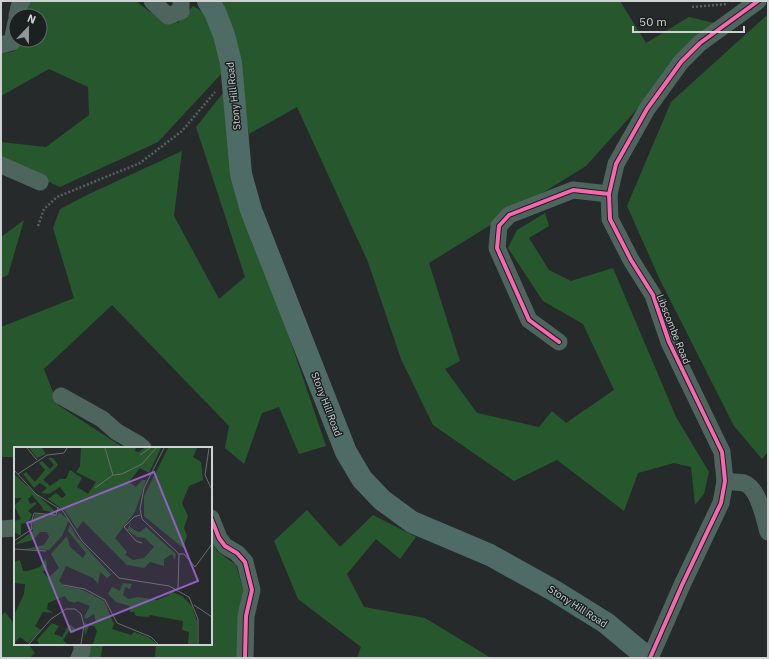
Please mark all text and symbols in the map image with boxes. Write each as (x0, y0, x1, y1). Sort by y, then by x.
north arrow (8, 8, 48, 48)
scale bar (633, 8, 744, 34)
text: N (25, 11, 38, 27)
text: 50 m (639, 14, 667, 29)
street label: Stony Hill Road (223, 61, 244, 131)
street label: Libscombe Road (654, 292, 693, 366)
street label: Stony Hill Road (308, 370, 345, 438)
inset map (14, 447, 212, 645)
street label: Stony Hill Road (546, 582, 610, 630)

